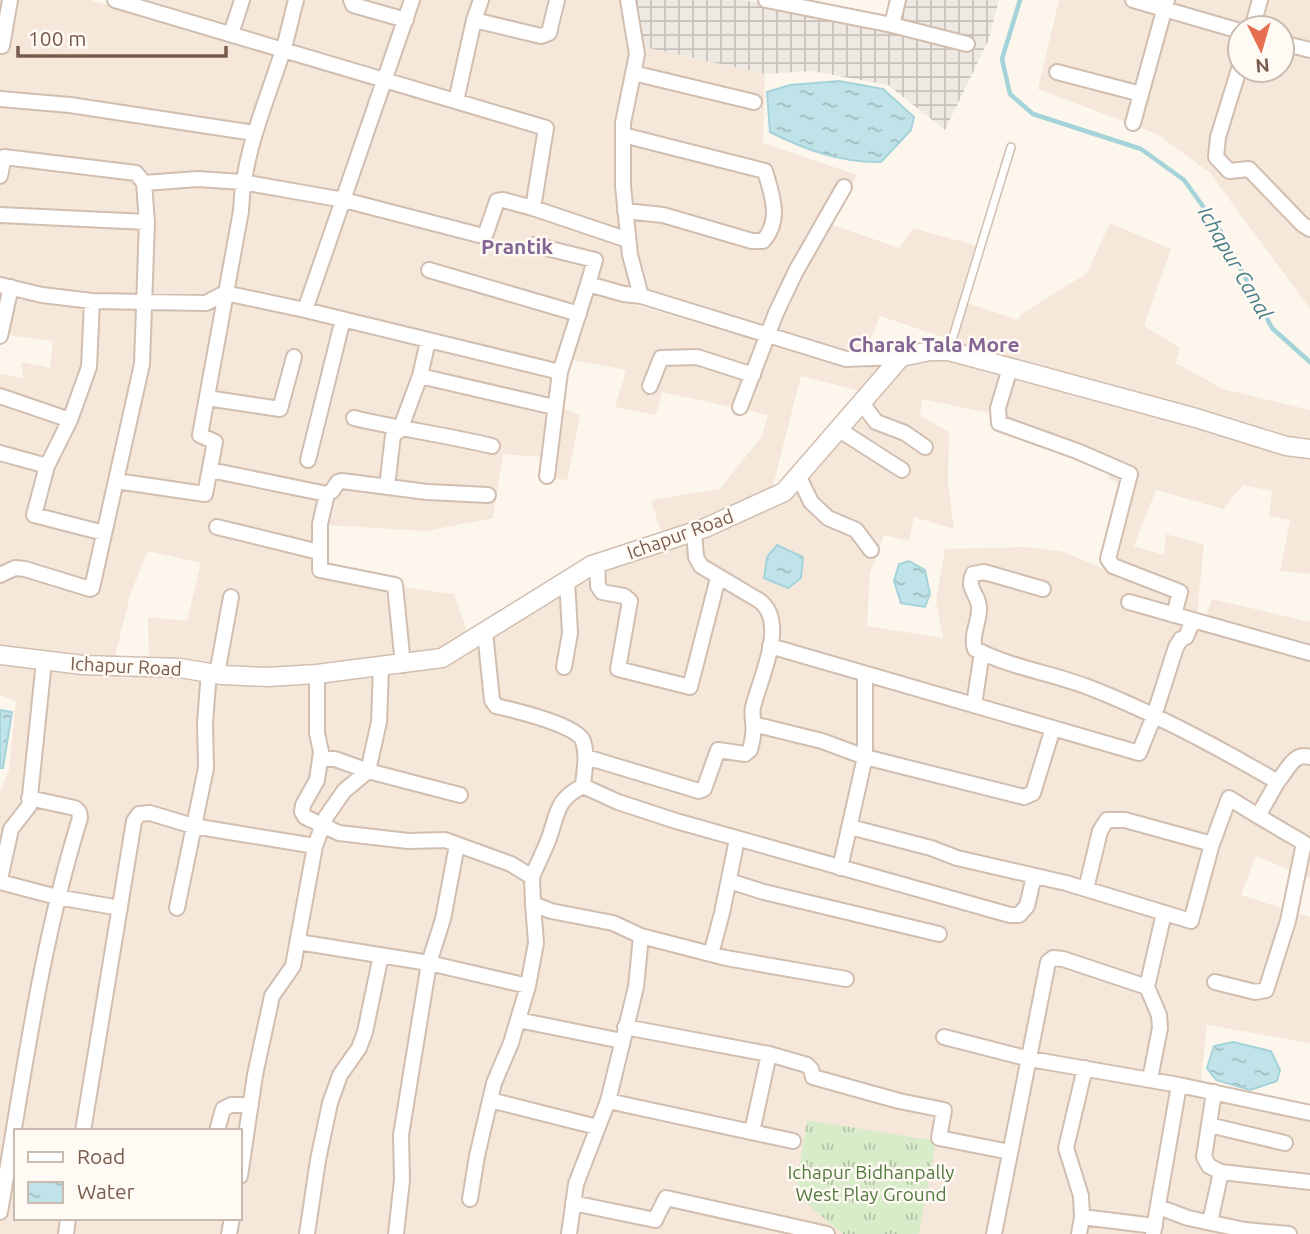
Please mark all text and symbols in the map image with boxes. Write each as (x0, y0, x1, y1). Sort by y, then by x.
scale bar (18, 14, 226, 58)
north arrow (1226, 14, 1296, 84)
text: 100 m (28, 26, 86, 50)
text: N (1254, 54, 1271, 78)
water label: Ichapur Canal (1194, 202, 1278, 323)
district label: Prantik (481, 234, 553, 258)
district label: Charak Tala More (848, 332, 1020, 356)
street label: Ichapur Road (624, 505, 736, 563)
street label: Ichapur Road (70, 652, 182, 680)
legend (14, 1129, 242, 1220)
text: Road (77, 1144, 125, 1168)
park label: Ichapur Bidhanpally West Play Ground (787, 1161, 955, 1205)
text: Water (77, 1179, 135, 1203)

